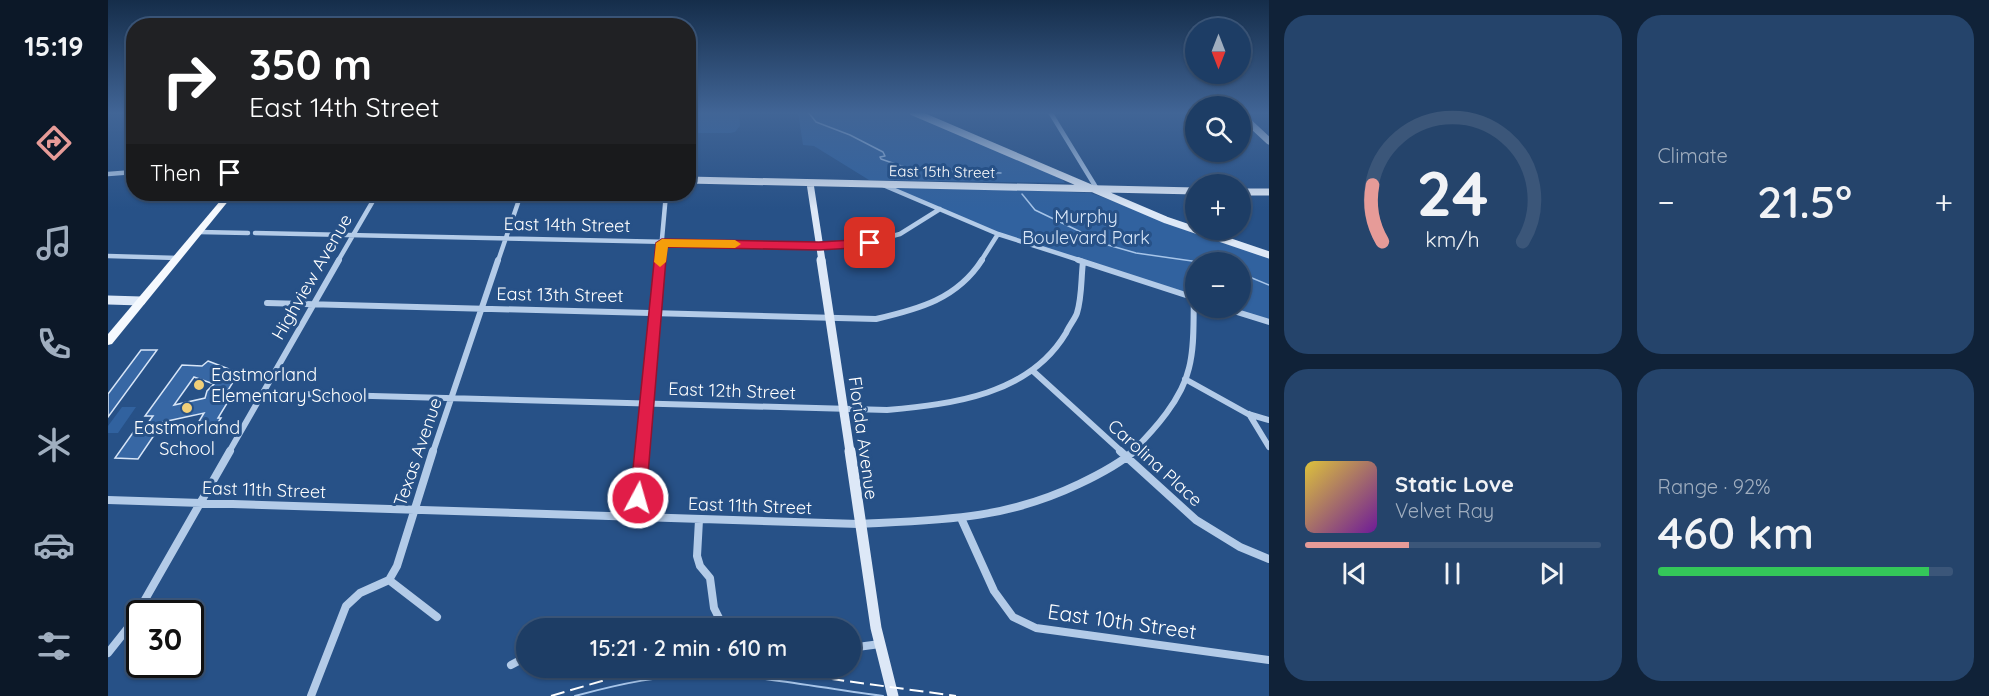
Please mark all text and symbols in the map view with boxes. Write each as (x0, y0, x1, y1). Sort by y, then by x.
north arrow (1185, 18, 1251, 84)
map controls (1185, 18, 1251, 318)
text: 15:19 (24, 29, 84, 63)
text: 350 m (249, 38, 372, 91)
icon: right (150, 42, 228, 120)
text: East 14th Street (249, 90, 439, 124)
button: search (1185, 96, 1251, 162)
icon: directions (33, 122, 75, 164)
text: Climate (1658, 143, 1728, 168)
text: 24 (1417, 154, 1489, 232)
icon: arrive (213, 156, 246, 189)
text: Then (150, 159, 201, 187)
street label: East 15th Street (889, 161, 995, 182)
text: 21.5° (1757, 173, 1852, 229)
button: + (1185, 174, 1251, 240)
text: − (1658, 181, 1675, 222)
text: + (1934, 181, 1953, 222)
park label: Murphy Boulevard Park (1022, 205, 1150, 249)
street label: Highview Avenue (266, 210, 357, 344)
street label: East 14th Street (503, 212, 631, 237)
pin (844, 217, 895, 268)
icon: music (33, 222, 75, 264)
icon: arrive (853, 226, 886, 259)
text: km/h (1426, 226, 1480, 252)
button: − (1185, 252, 1251, 318)
street label: East 13th Street (496, 282, 624, 307)
icon: phone (33, 323, 75, 365)
place label: Eastmorland Elementary School (211, 363, 367, 407)
street label: Florida Avenue (843, 375, 884, 501)
street label: East 12th Street (668, 377, 796, 404)
marker: Eastmorland Elementary School (192, 378, 206, 392)
street label: Texas Avenue (388, 395, 447, 509)
marker: Eastmorland School (180, 401, 194, 415)
street label: Carolina Place (1103, 414, 1207, 511)
place label: Eastmorland School (134, 416, 240, 460)
icon: climate (33, 424, 75, 466)
position arrow (606, 466, 670, 530)
text: Static Love (1395, 470, 1514, 498)
text: Range · 92% (1658, 474, 1771, 499)
street label: East 11th Street (201, 476, 327, 503)
street label: East 11th Street (687, 492, 813, 519)
text: Velvet Ray (1395, 498, 1494, 523)
text: 460 km (1658, 504, 1814, 560)
icon: car (33, 524, 75, 566)
icon: previous (1338, 557, 1371, 590)
icon: pause (1436, 557, 1469, 590)
icon: next (1535, 557, 1568, 590)
street label: East 10th Street (1046, 598, 1198, 644)
speed limit sign: 30 (126, 600, 204, 678)
icon: filters (33, 625, 75, 667)
text: 15:21 · 2 min · 610 m (590, 634, 787, 662)

